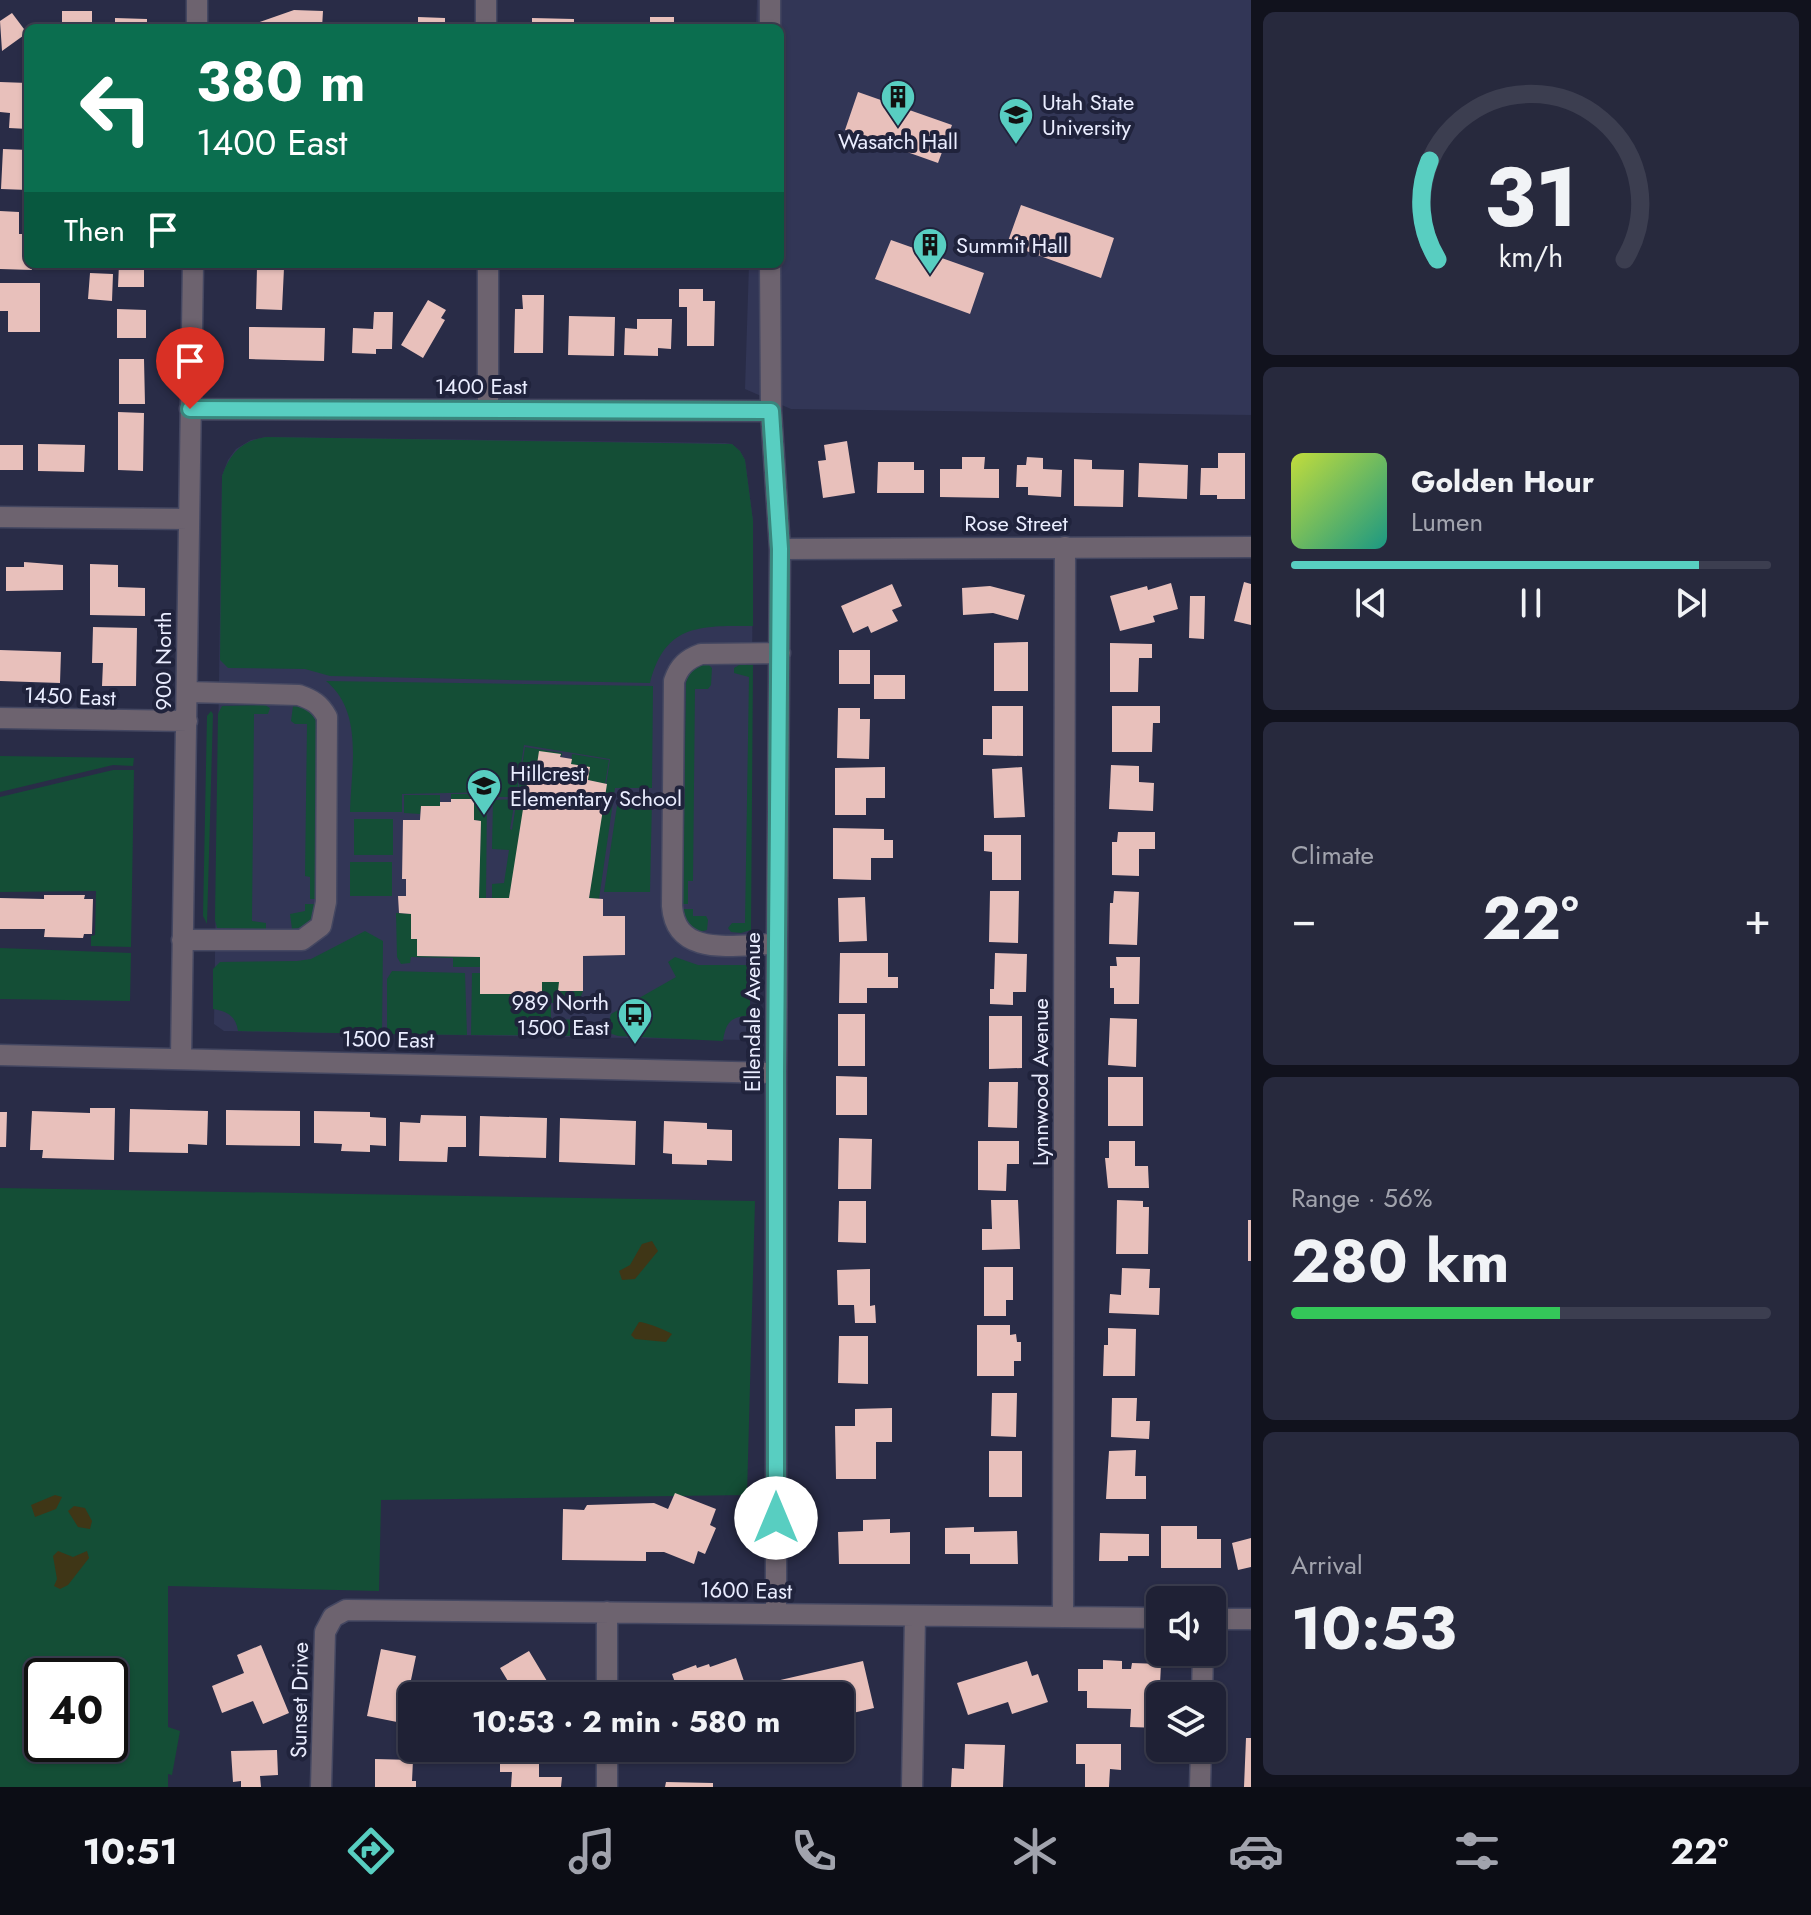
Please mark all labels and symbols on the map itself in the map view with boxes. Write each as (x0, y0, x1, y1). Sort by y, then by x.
building icon: Wasatch Hall (879, 78, 917, 128)
place label: Utah State University (1042, 86, 1134, 143)
school or university icon: Utah State University (997, 96, 1035, 146)
place label: Wasatch Hall (838, 125, 958, 157)
building icon: Summit Hall (911, 226, 949, 276)
place label: Summit Hall (956, 229, 1068, 261)
pin (156, 327, 224, 409)
street label: 1400 East (435, 370, 528, 402)
street label: Rose Street (964, 507, 1069, 539)
street label: 900 North (147, 611, 179, 711)
street label: 1450 East (24, 678, 117, 714)
place label: Hillcrest Elementary School (510, 757, 682, 814)
school or university icon: Hillcrest Elementary School (465, 767, 503, 817)
street label: Ellendale Avenue (736, 932, 768, 1092)
place label: 989 North 1500 East (512, 986, 610, 1043)
bus stop icon: 989 North 1500 East (616, 996, 654, 1046)
street label: Lynnwood Avenue (1024, 998, 1056, 1166)
street label: 1500 East (342, 1022, 435, 1056)
position arrow (734, 1476, 818, 1560)
street label: 1600 East (700, 1573, 793, 1607)
street label: Sunset Drive (282, 1642, 316, 1758)
speed limit sign: 40 (24, 1658, 128, 1762)

